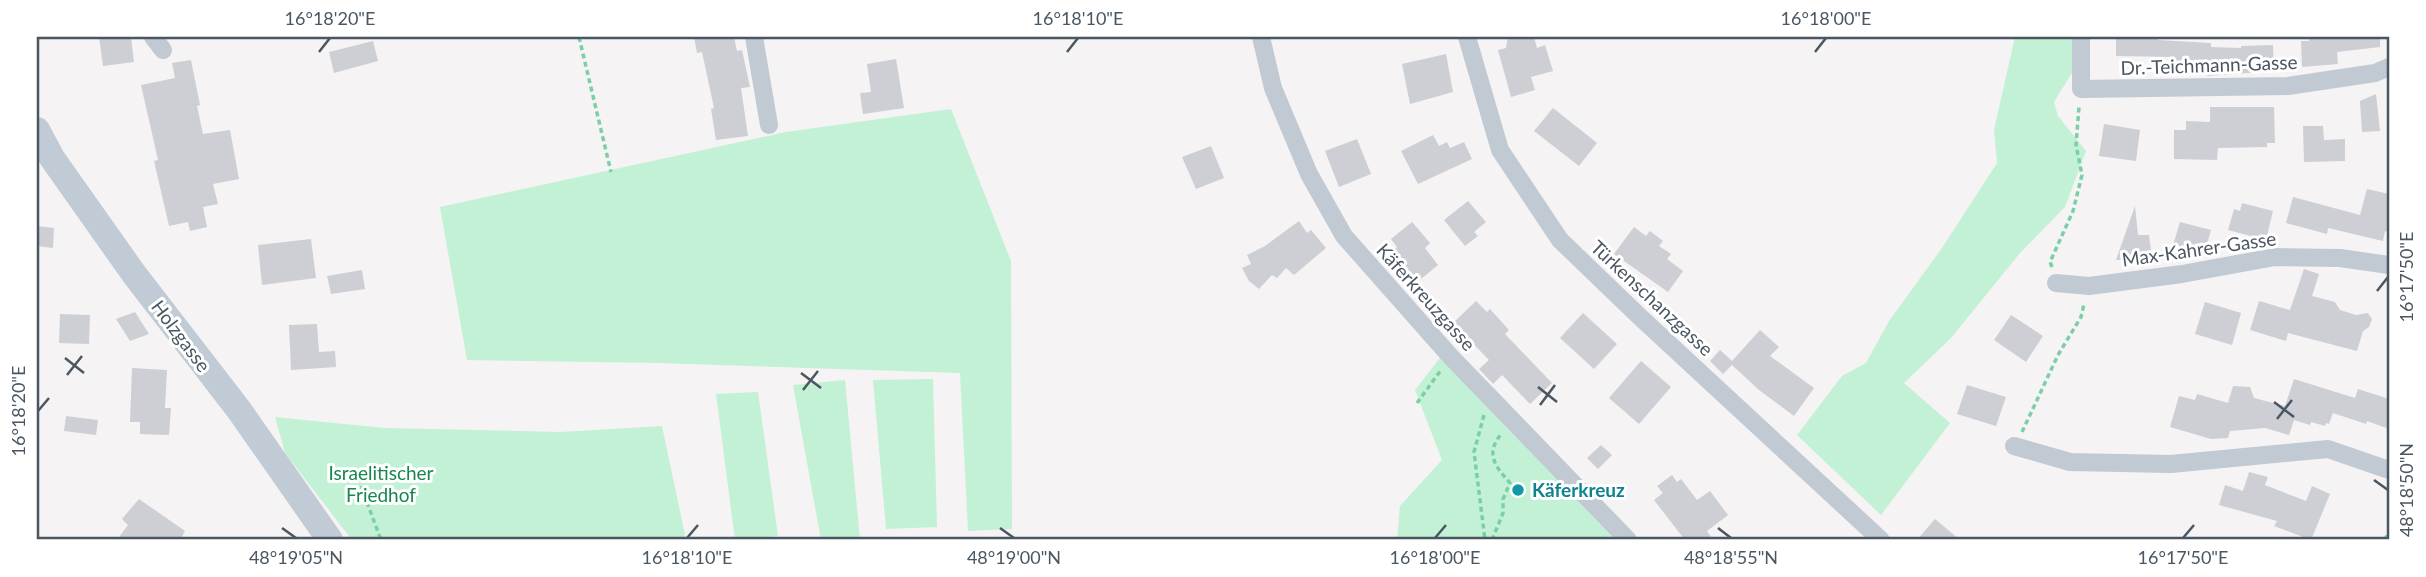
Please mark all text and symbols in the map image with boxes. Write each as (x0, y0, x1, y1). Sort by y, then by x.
text: 16°18'20"E (285, 7, 375, 29)
text: 16°18'10"E (1033, 7, 1123, 29)
text: 16°18'00"E (1781, 7, 1871, 29)
street label: Dr.-Teichmann-Gasse (2120, 50, 2298, 79)
street label: Max-Kahrer-Gasse (2120, 226, 2278, 271)
text: 16°17'50"E (2395, 232, 2417, 322)
street label: Türkenschanzgasse (1586, 235, 1718, 360)
street label: Käferkreuzgasse (1372, 238, 1481, 355)
street label: Holzgasse (147, 295, 216, 376)
text: 16°18'20"E (7, 366, 29, 456)
text: 48°18'50"N (2395, 443, 2417, 537)
park label: Israelitischer Friedhof (328, 461, 434, 506)
place label: Käferkreuz (1532, 478, 1625, 501)
marker: Käferkreuz (1510, 482, 1526, 498)
text: 48°19'05"N (249, 546, 343, 568)
text: 16°18'10"E (642, 546, 732, 568)
text: 48°19'00"N (967, 546, 1061, 568)
text: 16°18'00"E (1390, 546, 1480, 568)
text: 48°18'55"N (1684, 546, 1778, 568)
text: 16°17'50"E (2138, 546, 2228, 568)

